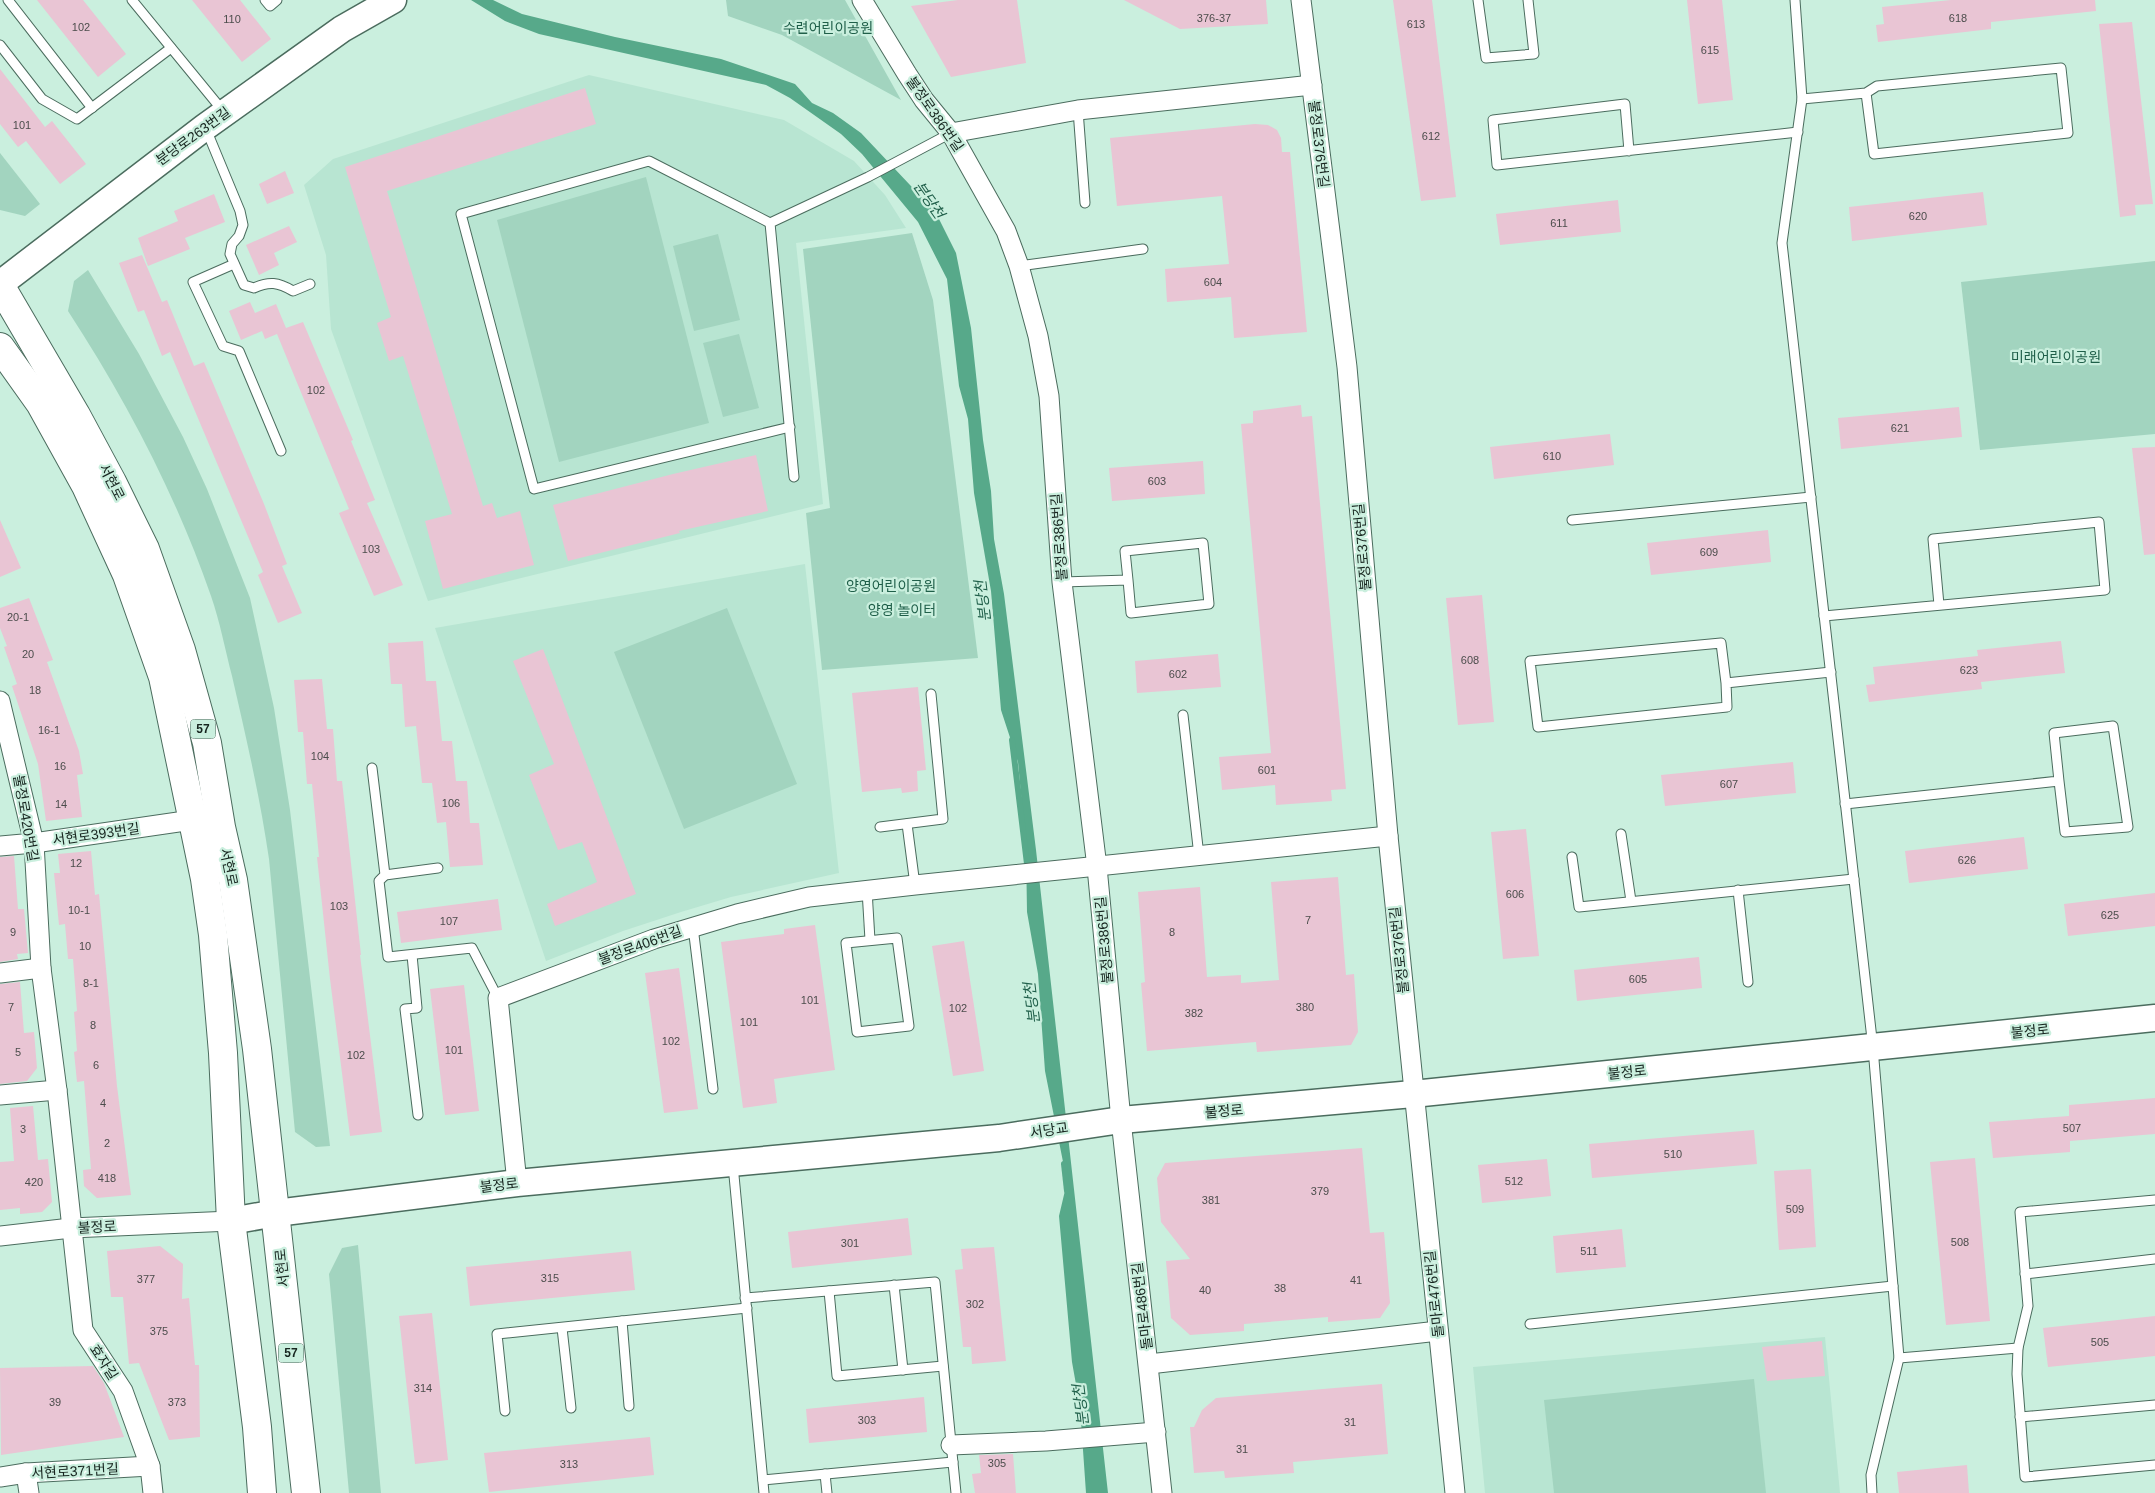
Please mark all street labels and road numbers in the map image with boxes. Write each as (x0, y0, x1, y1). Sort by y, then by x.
street label: 불정로386번길 (903, 73, 967, 155)
street label: 불정로376번길 (1306, 99, 1332, 189)
street label: 분당로263번길 (153, 104, 233, 168)
street label: 서현로 (96, 461, 128, 503)
street label: 불정로386번길 (1048, 493, 1070, 581)
street label: 불정로376번길 (1350, 503, 1374, 591)
road number: 57 (190, 720, 216, 739)
street label: 불정로420번길 (11, 773, 41, 863)
street label: 서현로393번길 (51, 820, 141, 848)
street label: 서현로 (217, 846, 241, 888)
street label: 불정로386번길 (1092, 896, 1116, 984)
street label: 불정로376번길 (1386, 906, 1412, 994)
street label: 불정로406번길 (596, 922, 684, 968)
street label: 불정로 (2010, 1021, 2050, 1041)
street label: 불정로 (1607, 1062, 1647, 1082)
street label: 불정로 (1204, 1101, 1244, 1121)
street label: 서당교 (1029, 1119, 1069, 1141)
street label: 불정로 (479, 1175, 519, 1195)
street label: 불정로 (77, 1218, 117, 1236)
street label: 서현로 (272, 1248, 292, 1288)
street label: 돌마로476번길 (1421, 1250, 1447, 1338)
street label: 돌마로486번길 (1129, 1261, 1155, 1351)
street label: 효자길 (87, 1341, 121, 1383)
road number: 57 (278, 1344, 304, 1362)
street label: 서현로371번길 (31, 1461, 119, 1481)

